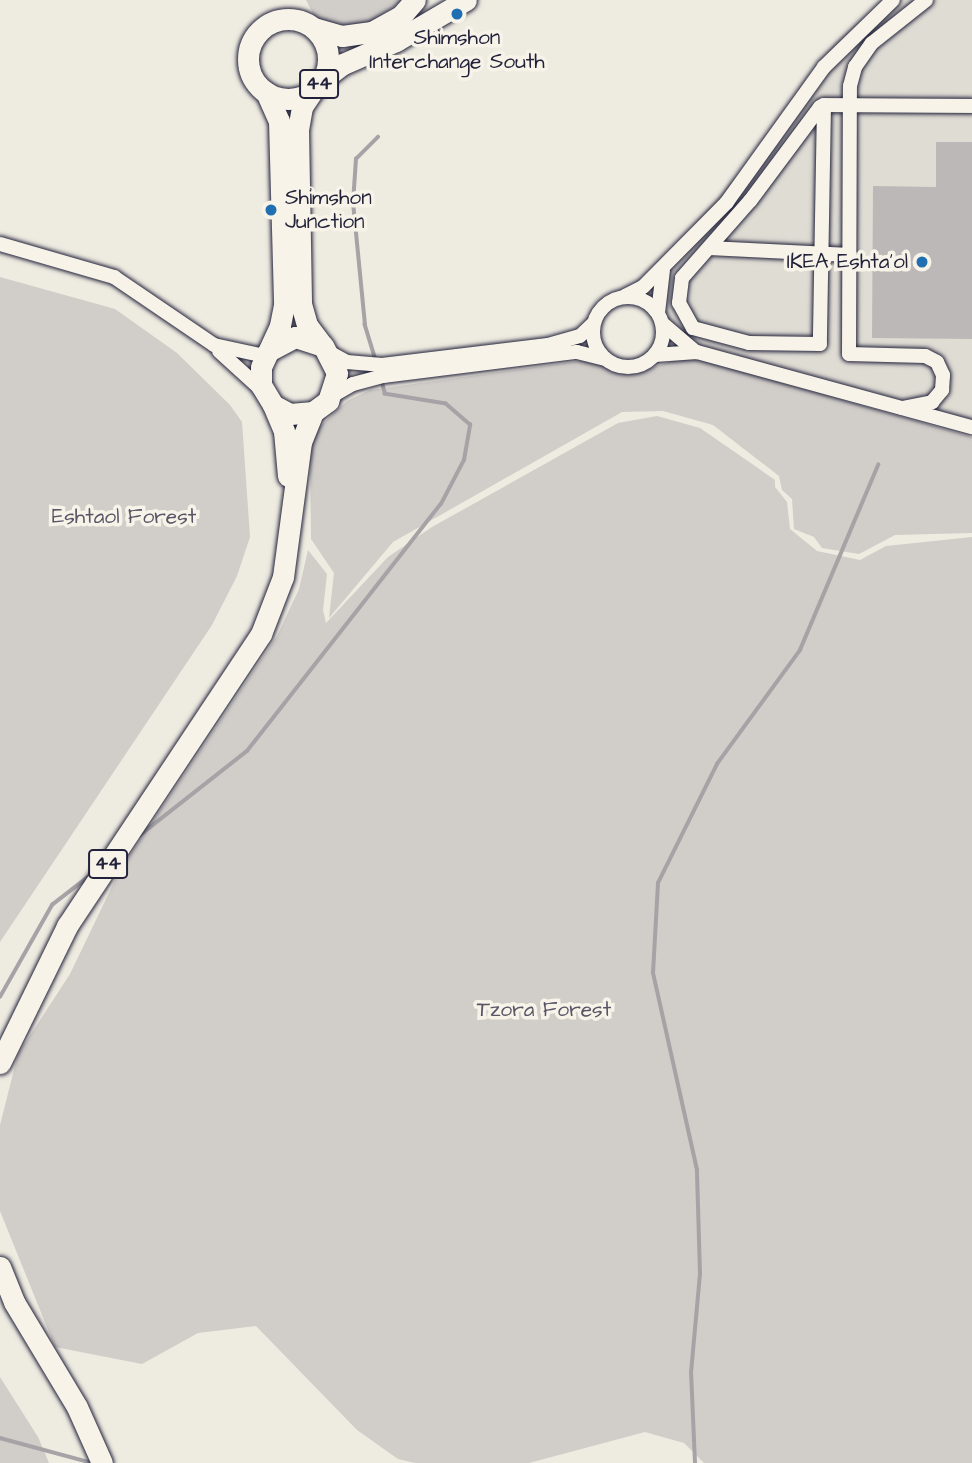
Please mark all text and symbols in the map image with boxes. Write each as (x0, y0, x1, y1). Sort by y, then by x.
marker: Shimshon Interchange South (449, 6, 465, 22)
place label: Shimshon Interchange South (369, 25, 545, 75)
road number: 44 (298, 68, 340, 100)
place label: Shimshon Junction (285, 185, 372, 235)
marker: Shimshon Junction (263, 202, 279, 218)
place label: IKEA Eshta'ol (787, 249, 908, 275)
marker: IKEA Eshta'ol (914, 254, 930, 270)
park label: Eshtaol Forest (52, 504, 196, 530)
road number: 44 (87, 848, 129, 880)
park label: Tzora Forest (477, 997, 611, 1023)

